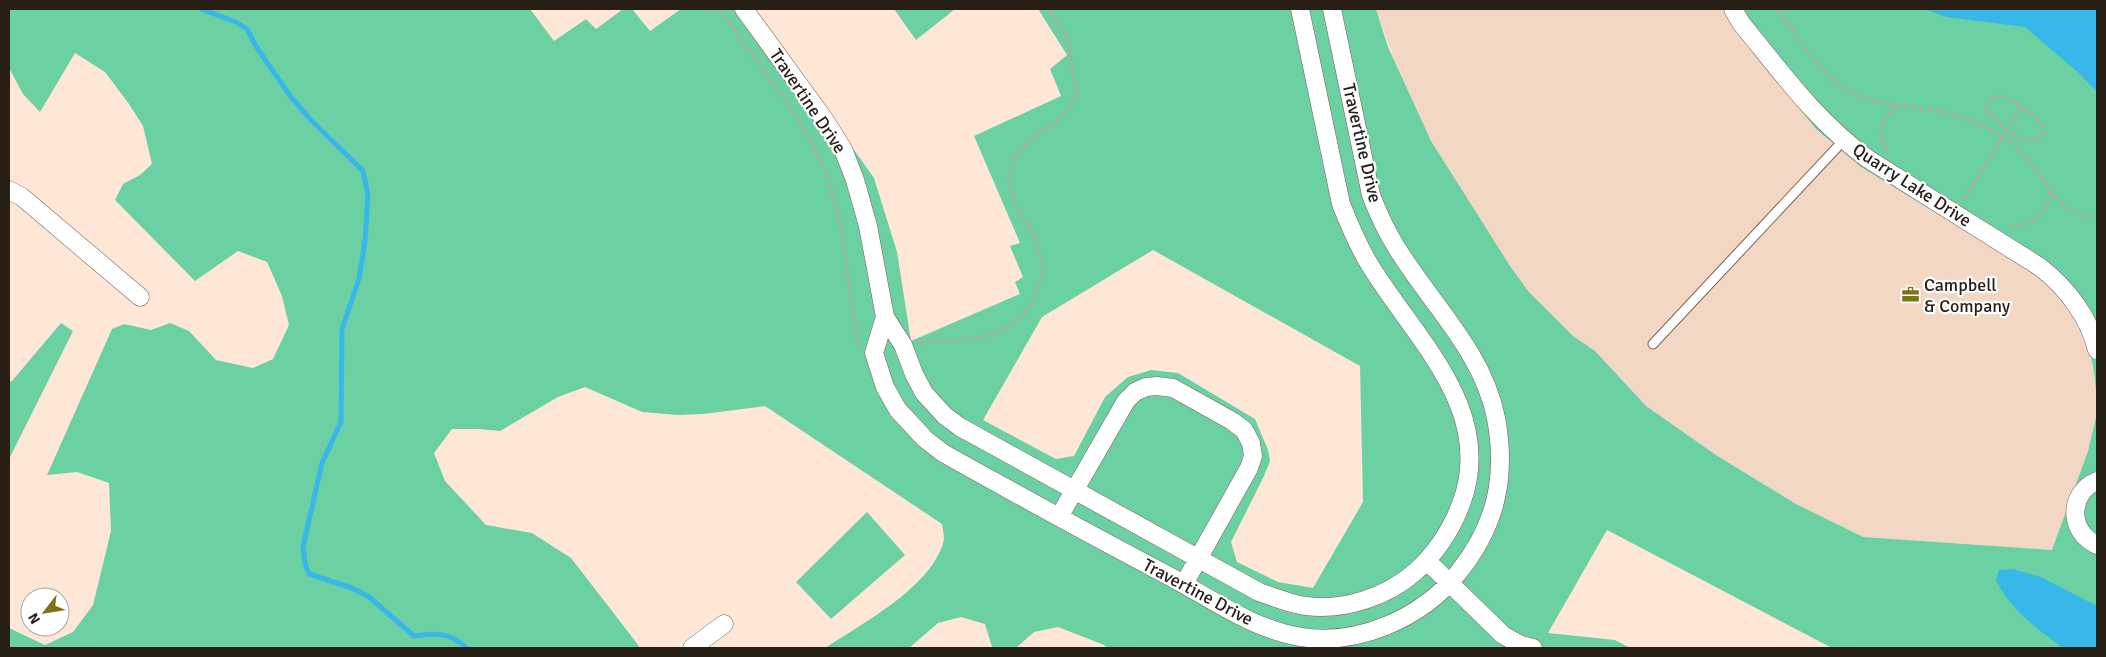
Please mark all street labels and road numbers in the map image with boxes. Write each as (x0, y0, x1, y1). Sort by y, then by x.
street label: Travertine Drive (765, 44, 851, 158)
street label: Travertine Drive (1338, 81, 1386, 205)
street label: Quarry Lake Drive (1849, 138, 1975, 232)
street label: Travertine Drive (1139, 554, 1257, 630)

